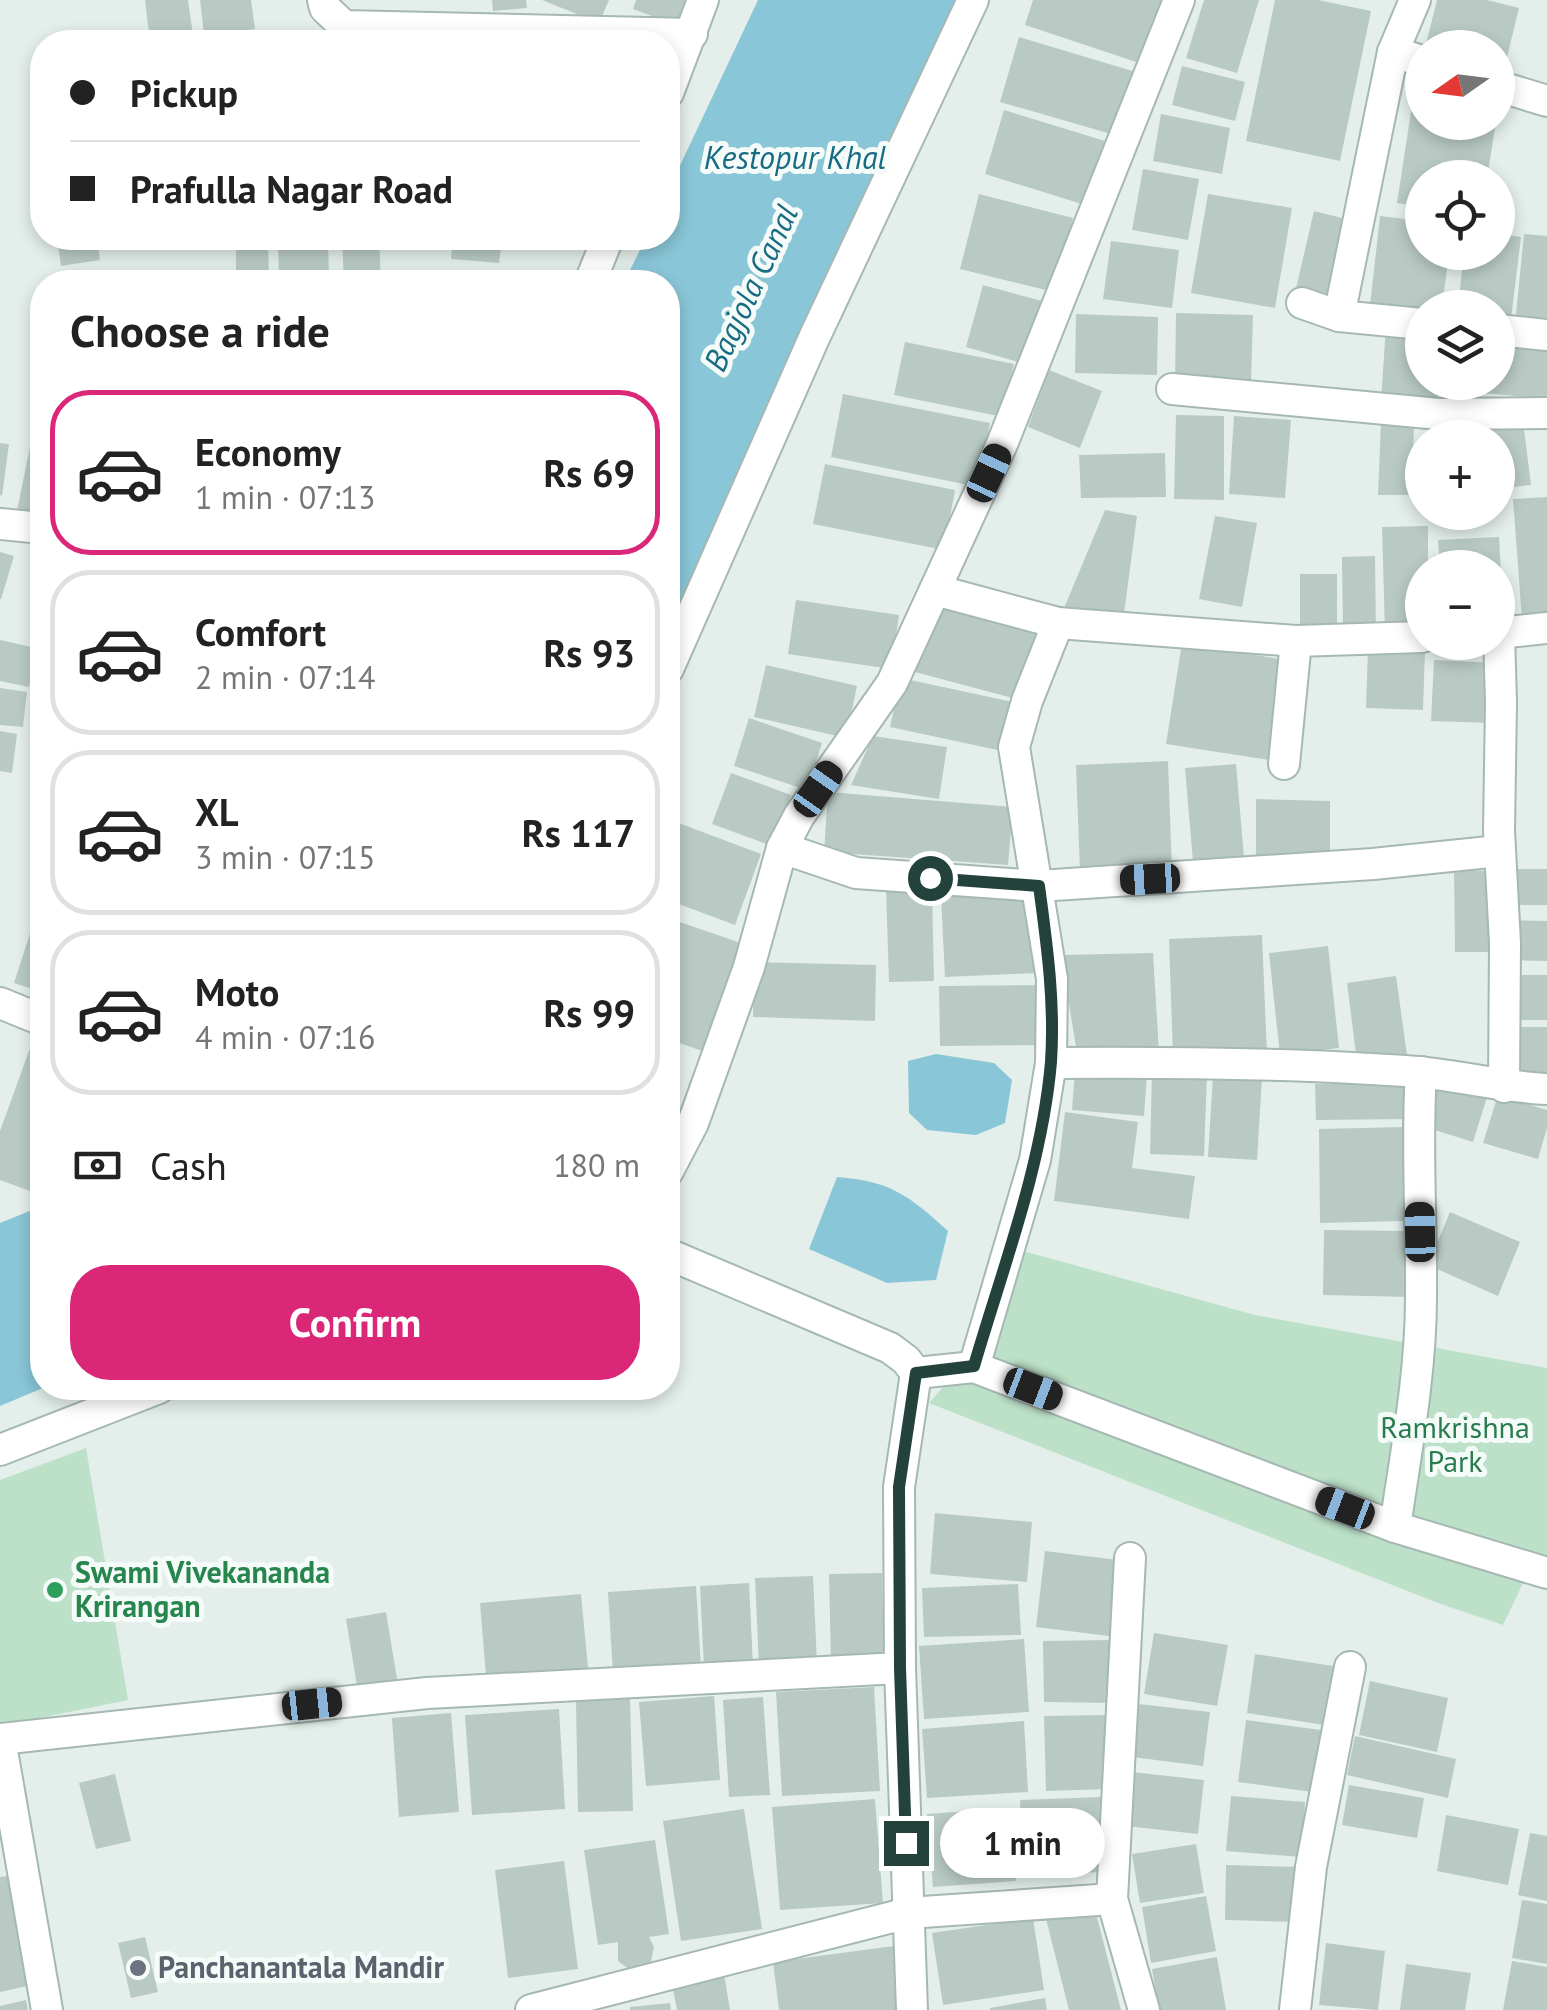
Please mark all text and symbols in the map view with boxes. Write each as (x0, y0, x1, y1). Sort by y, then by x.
north arrow (1405, 30, 1515, 140)
map controls (1405, 30, 1515, 660)
text: Pickup (130, 68, 238, 117)
water label: Kestopur Khal (704, 136, 887, 178)
button: locate (1405, 160, 1515, 270)
text: Prafulla Nagar Road (130, 164, 453, 213)
water label: Bagjola Canal (693, 197, 807, 378)
button: layers (1405, 290, 1515, 400)
text: Choose a ride (70, 301, 330, 359)
button: + (1405, 420, 1515, 530)
text: Economy (195, 427, 341, 476)
icon: car (75, 428, 165, 518)
car (963, 439, 1015, 507)
text: Rs 69 (543, 448, 635, 497)
text: 1 min · 07:13 (195, 476, 375, 518)
button: − (1405, 550, 1515, 660)
text: Comfort (195, 607, 326, 656)
icon: car (75, 608, 165, 698)
text: Rs 93 (543, 628, 635, 677)
text: 2 min · 07:14 (195, 656, 375, 698)
car (789, 756, 847, 822)
text: XL (195, 787, 239, 836)
icon: car (75, 788, 165, 878)
text: Rs 117 (522, 808, 635, 857)
text: 3 min · 07:15 (195, 836, 375, 878)
route start (908, 856, 953, 901)
car (1119, 862, 1181, 896)
text: Moto (195, 967, 279, 1016)
icon: car (75, 968, 165, 1058)
text: Rs 99 (543, 988, 635, 1037)
text: 4 min · 07:16 (195, 1016, 375, 1058)
icon: cash (70, 1138, 125, 1193)
text: Cash (150, 1141, 227, 1190)
text: 180 m (553, 1144, 640, 1186)
car (1404, 1202, 1436, 1262)
button: Confirm (70, 1265, 640, 1380)
car (1000, 1364, 1066, 1414)
park label: Ramkrishna Park (1380, 1407, 1530, 1480)
car (1312, 1483, 1378, 1533)
place label: Swami Vivekananda Krirangan (75, 1552, 330, 1625)
marker: Swami Vivekananda Krirangan (44, 1579, 66, 1601)
car (281, 1686, 343, 1722)
callout: 1 min (941, 1808, 1106, 1878)
route end (884, 1821, 929, 1866)
text: 1 min (983, 1822, 1062, 1864)
place label: Panchanantala Mandir (158, 1947, 444, 1986)
marker: Panchanantala Mandir (127, 1957, 149, 1979)

